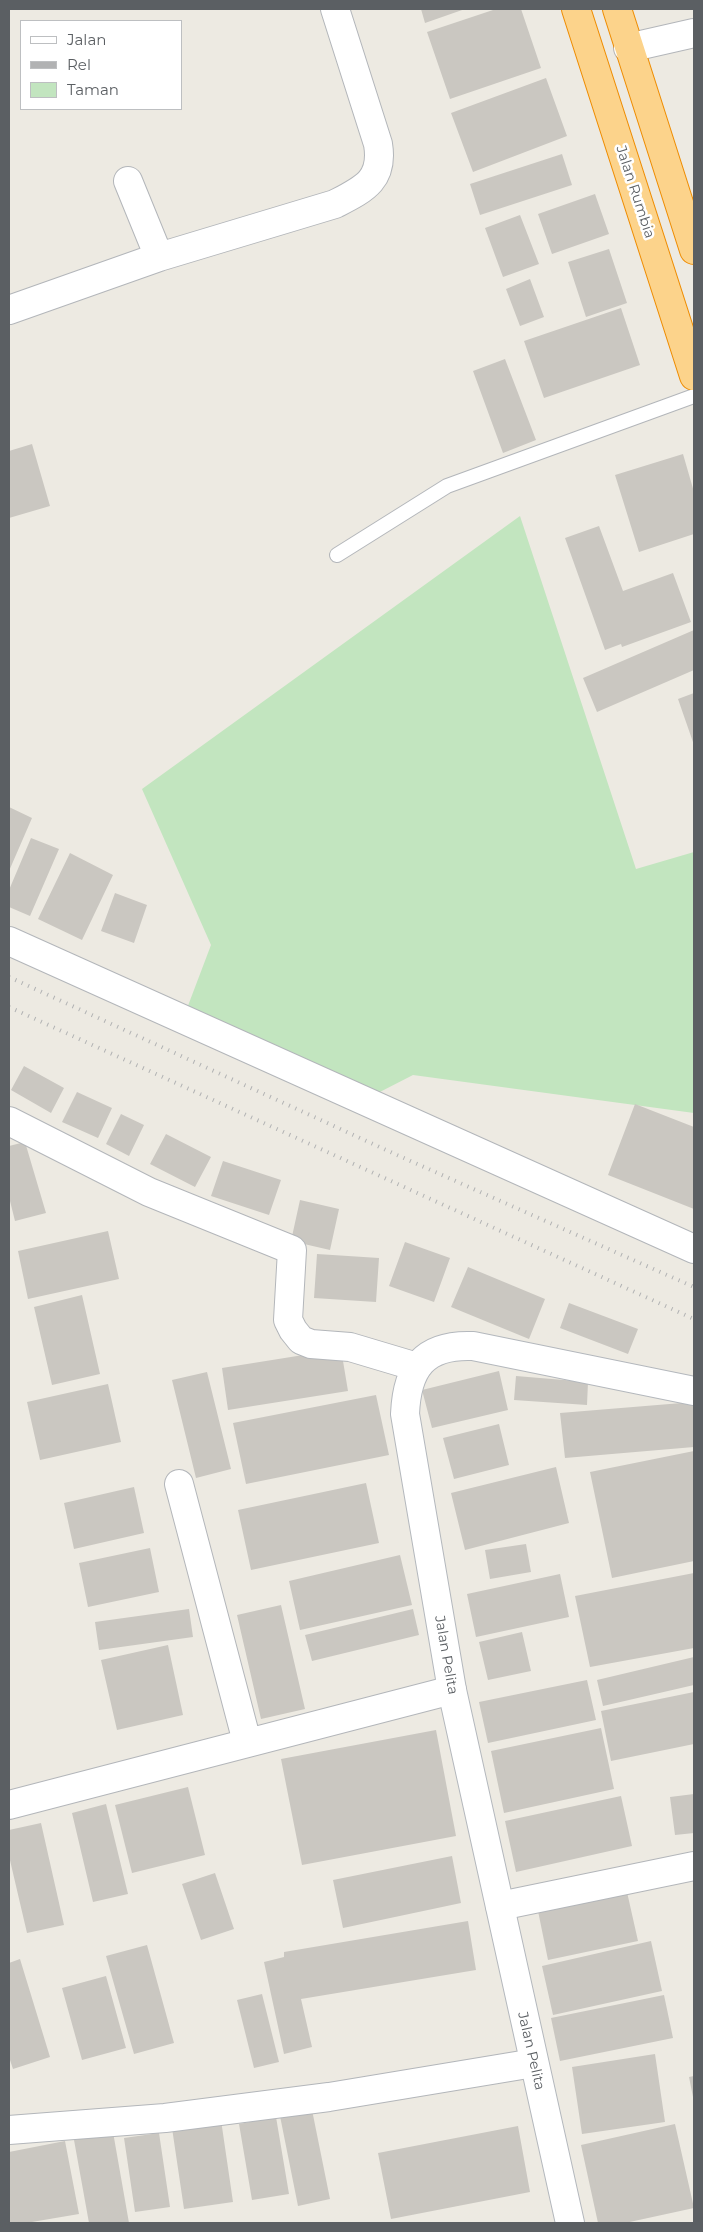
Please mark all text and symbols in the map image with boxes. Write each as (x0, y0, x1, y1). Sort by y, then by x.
legend (20, 20, 182, 110)
text: Jalan (67, 30, 106, 49)
text: Rel (67, 55, 91, 74)
text: Taman (67, 80, 119, 99)
street label: Jalan Rumbia (612, 144, 658, 240)
street label: Jalan Pelita (431, 1614, 461, 1696)
street label: Jalan Pelita (514, 2010, 548, 2092)

